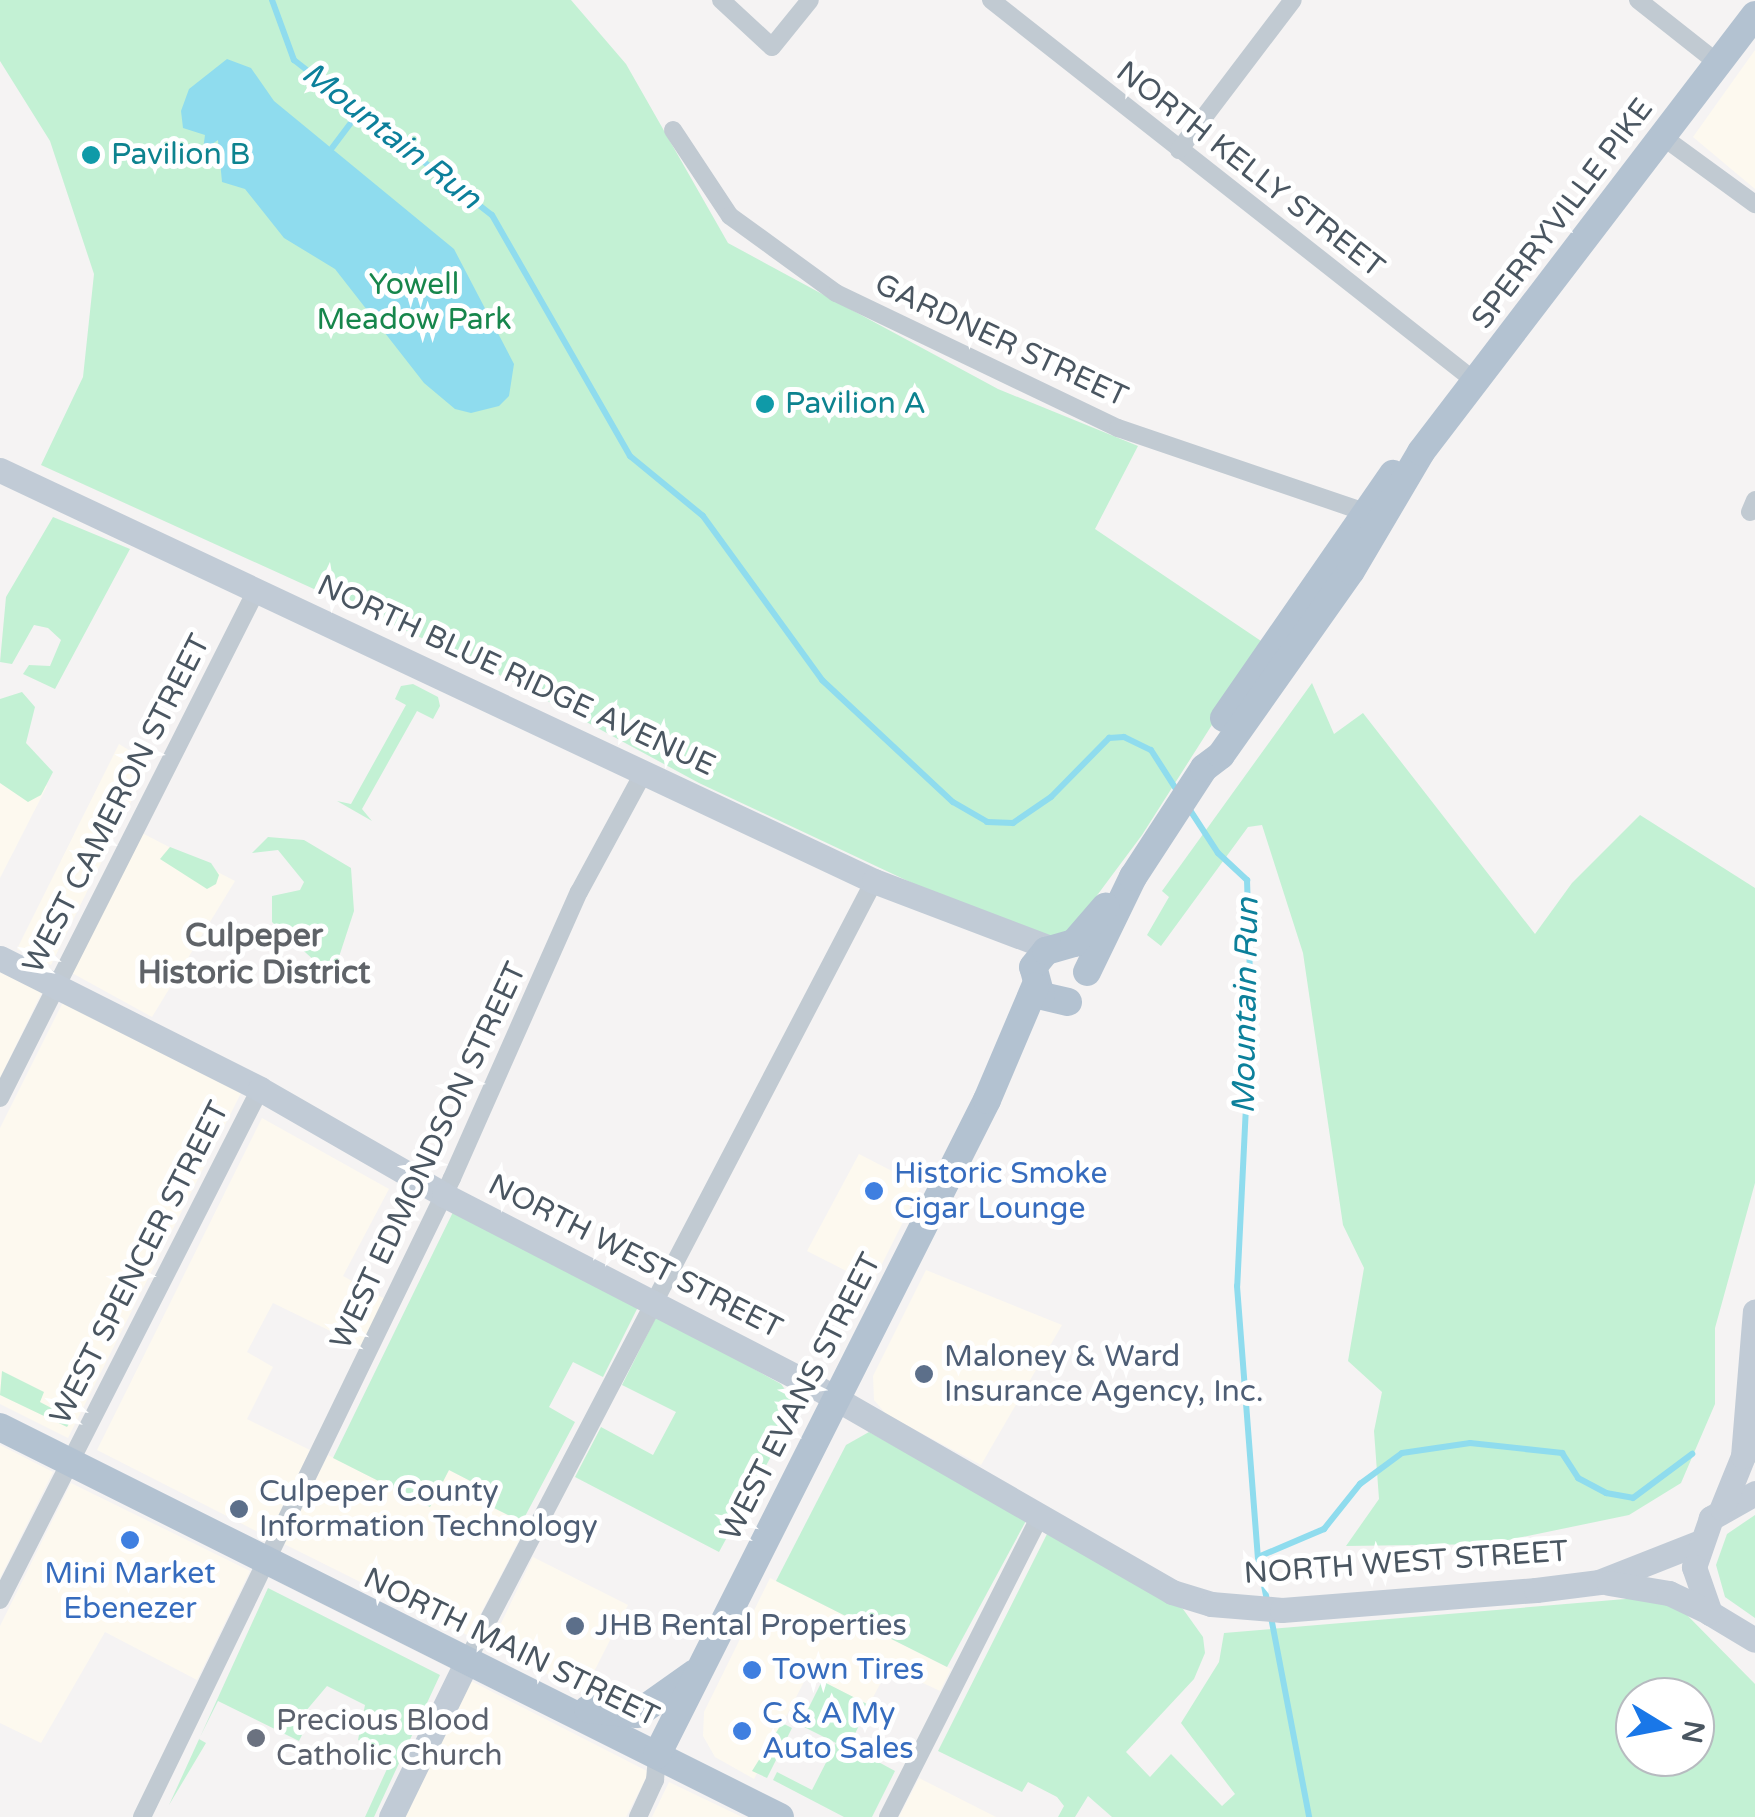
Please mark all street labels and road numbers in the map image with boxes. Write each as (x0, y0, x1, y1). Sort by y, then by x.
street label: NORTH KELLY STREET (1109, 54, 1391, 286)
street label: SPERRYVILLE PIKE (1465, 92, 1661, 336)
street label: GARDNER STREET (869, 267, 1133, 415)
street label: NORTH BLUE RIDGE AVENUE (311, 568, 721, 784)
street label: WEST CAMERON STREET (16, 629, 218, 979)
street label: WEST EDMONDSON STREET (323, 957, 535, 1355)
street label: WEST SPENCER STREET (43, 1096, 237, 1430)
street label: NORTH WEST STREET (482, 1167, 788, 1347)
street label: WEST EVANS STREET (713, 1247, 889, 1547)
street label: NORTH WEST STREET (1243, 1534, 1569, 1592)
street label: NORTH MAIN STREET (358, 1561, 664, 1735)

